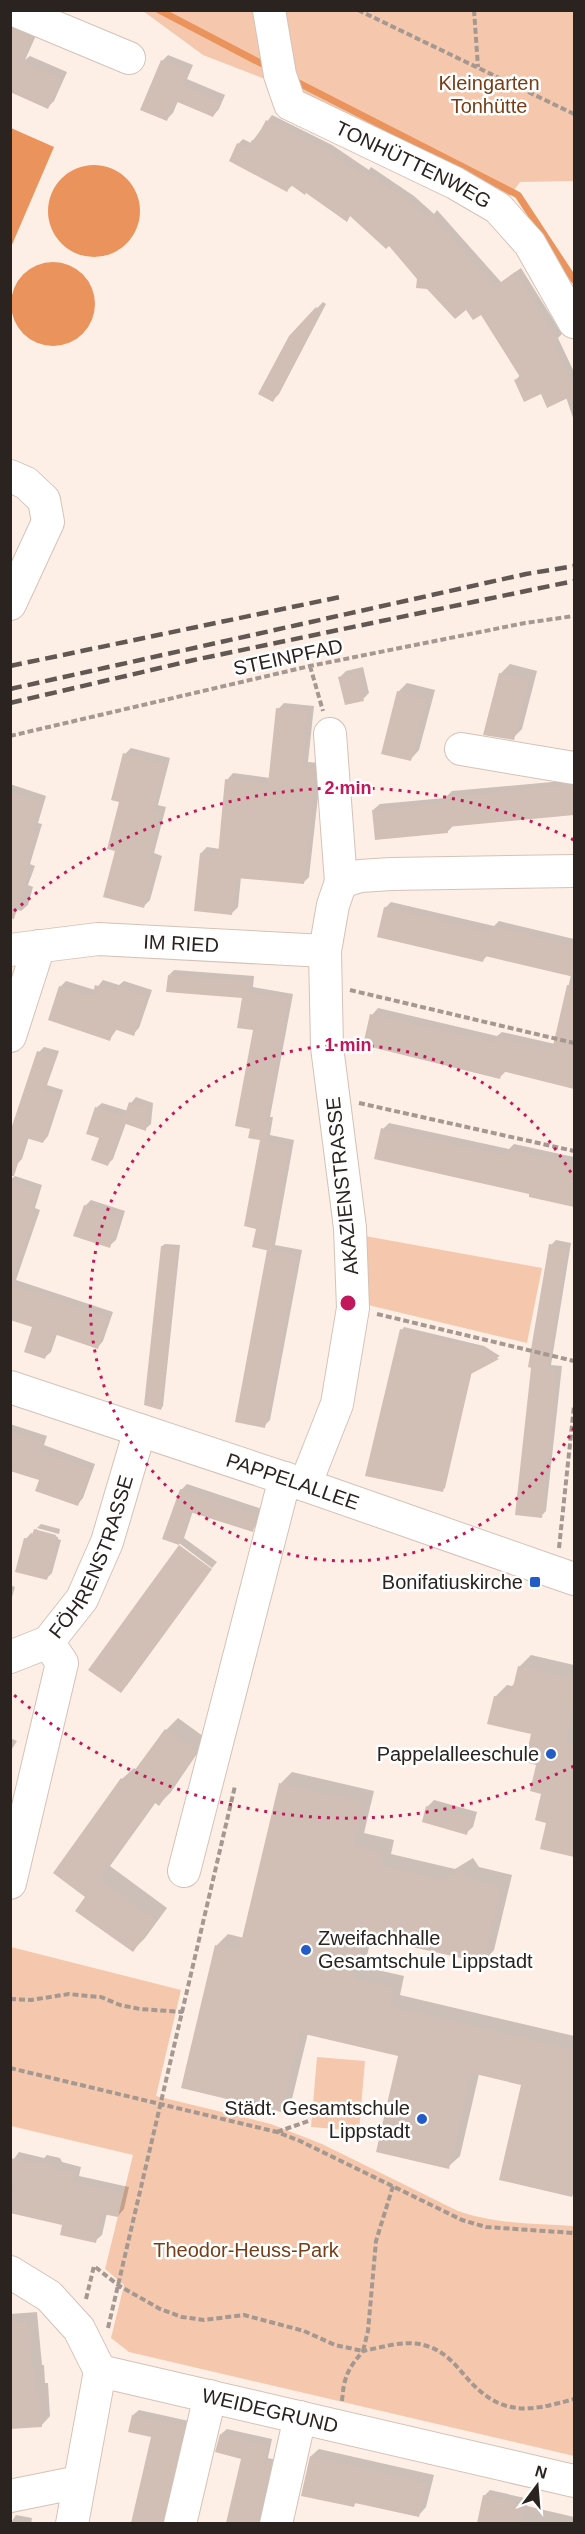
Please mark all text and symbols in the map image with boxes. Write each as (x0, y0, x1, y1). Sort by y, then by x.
park label: Kleingarten Tonhütte (438, 72, 540, 117)
street label: TONHÜTTENWEG (332, 117, 495, 213)
street label: STEINPFAD (231, 635, 345, 679)
text: 2 min (324, 778, 372, 798)
street label: IM RIED (143, 930, 220, 956)
text: 1 min (324, 1035, 372, 1055)
street label: AKAZIENSTRASSE (322, 1096, 362, 1276)
centre of rings (338, 1293, 358, 1313)
street label: PAPPELALLEE (224, 1449, 362, 1514)
street label: FÖHRENSTRASSE (44, 1473, 137, 1642)
place label: Bonifatiuskirche (382, 1571, 523, 1593)
marker: Bonifatiuskirche (528, 1575, 542, 1589)
place label: Pappelalleeschule (377, 1743, 539, 1765)
marker: Pappelalleeschule (544, 1747, 558, 1761)
place label: Zweifachhalle Gesamtschule Lippstadt (318, 1927, 533, 1972)
marker: Zweifachhalle Gesamtschule Lippstadt (299, 1943, 313, 1957)
place label: Städt. Gesamtschule Lippstadt (224, 2097, 410, 2142)
marker: Städt. Gesamtschule Lippstadt (415, 2112, 429, 2126)
park label: Theodor-Heuss-Park (153, 2239, 340, 2261)
street label: WEIDEGRUND (200, 2384, 340, 2437)
north arrow (507, 2456, 567, 2516)
text: N (533, 2462, 549, 2482)

